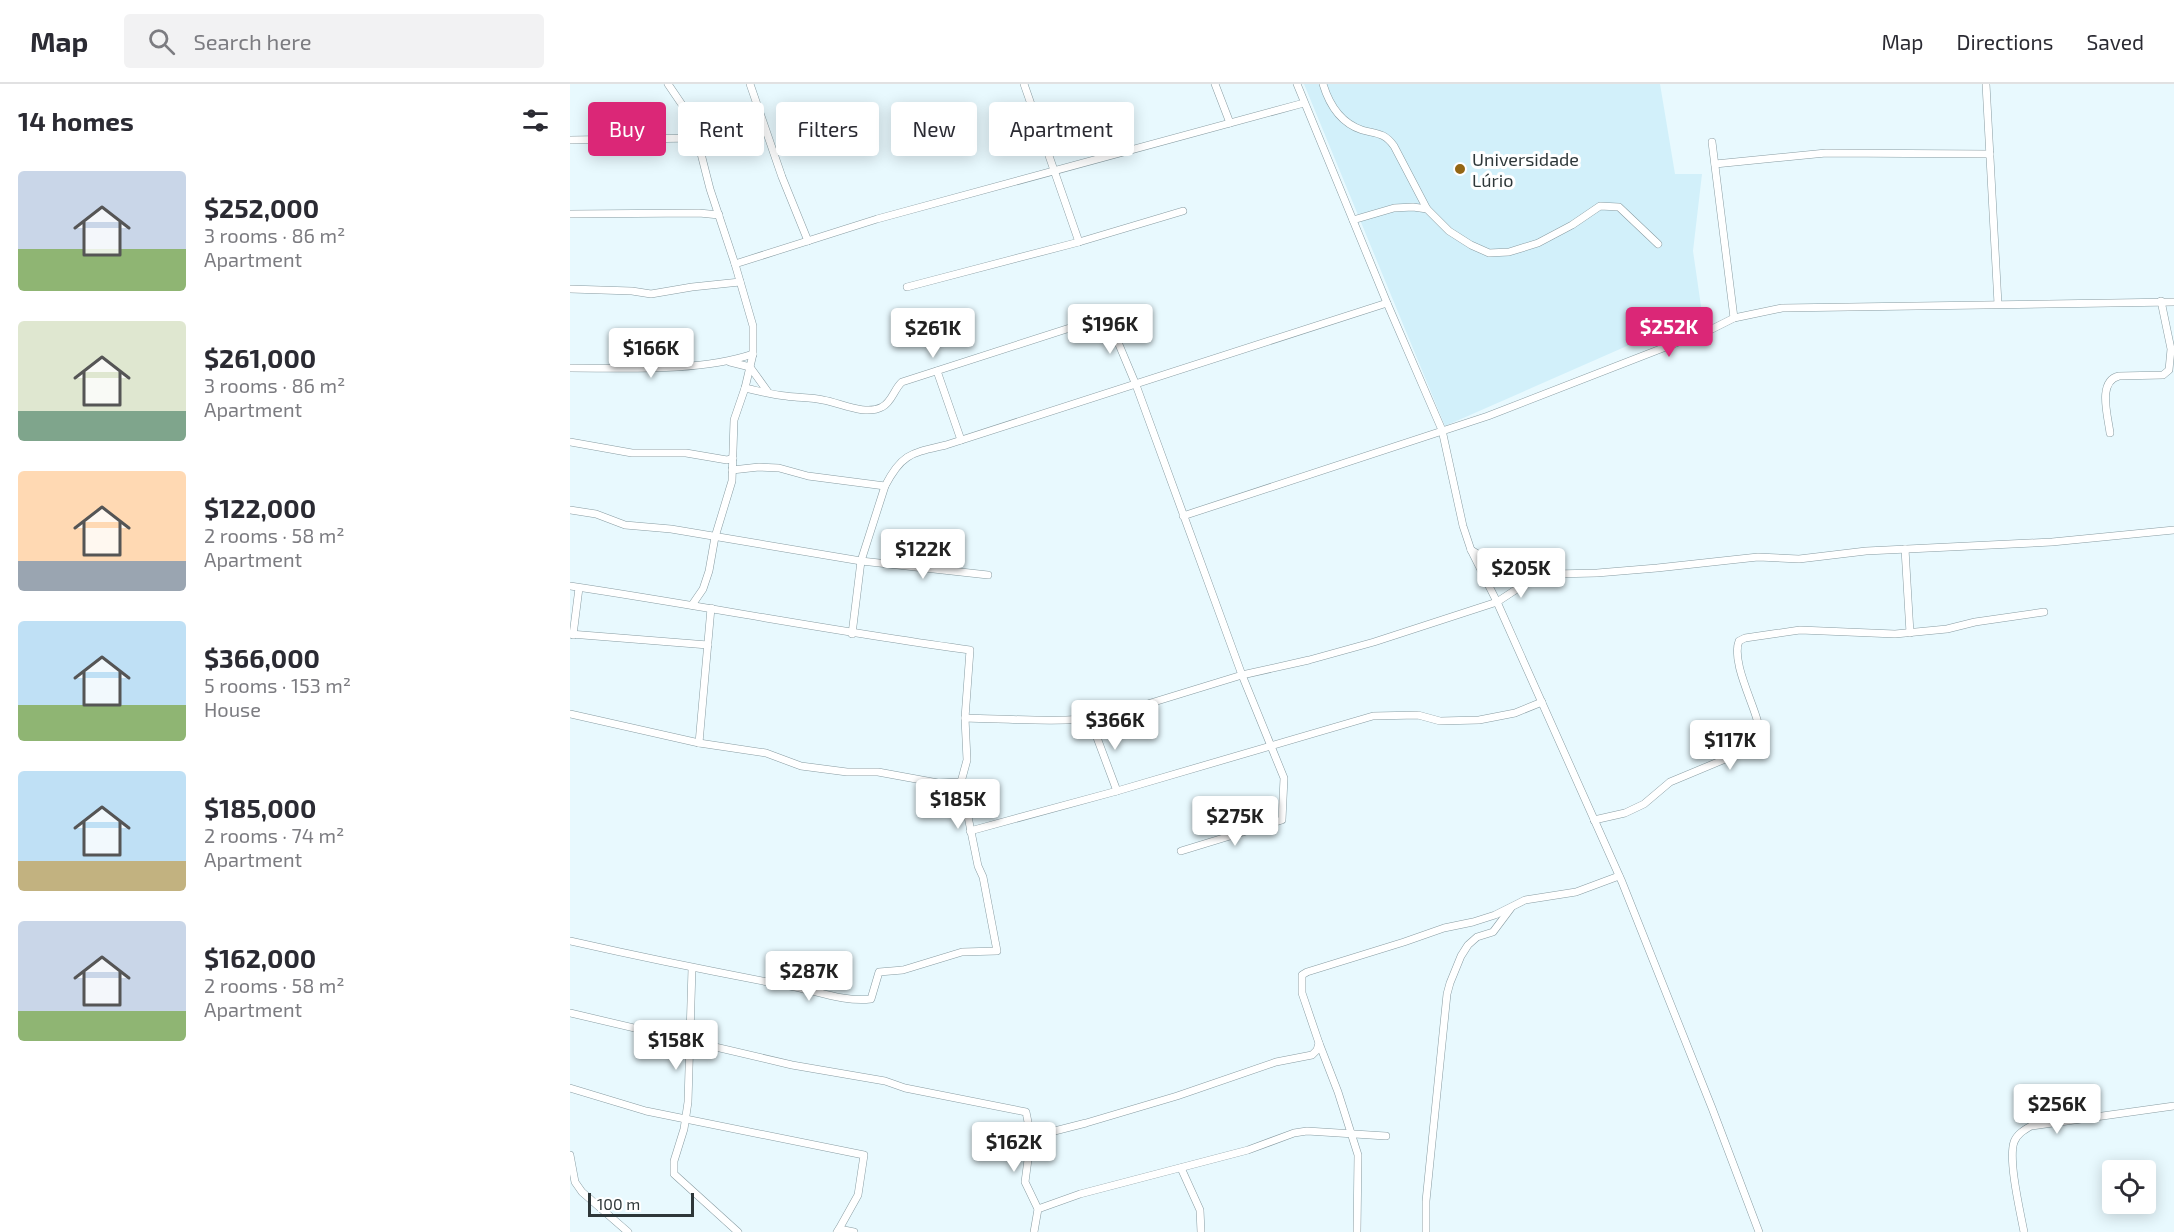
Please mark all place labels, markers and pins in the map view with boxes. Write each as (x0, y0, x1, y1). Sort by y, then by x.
place label: Universidade Lúrio (1472, 148, 1579, 191)
marker: Universidade Lúrio (1453, 162, 1467, 176)
pin: $196K (1068, 304, 1152, 355)
pin: $252K (1627, 307, 1711, 358)
pin: $261K (891, 308, 975, 359)
pin: $166K (609, 328, 693, 379)
pin: $122K (881, 529, 965, 580)
pin: $205K (1479, 548, 1563, 599)
pin: $366K (1073, 700, 1157, 751)
pin: $117K (1688, 720, 1772, 771)
pin: $185K (916, 779, 1000, 830)
pin: $275K (1193, 796, 1277, 847)
pin: $287K (767, 951, 851, 1002)
pin: $158K (634, 1020, 718, 1071)
pin: $256K (2015, 1084, 2099, 1135)
pin: $162K (972, 1122, 1056, 1173)

